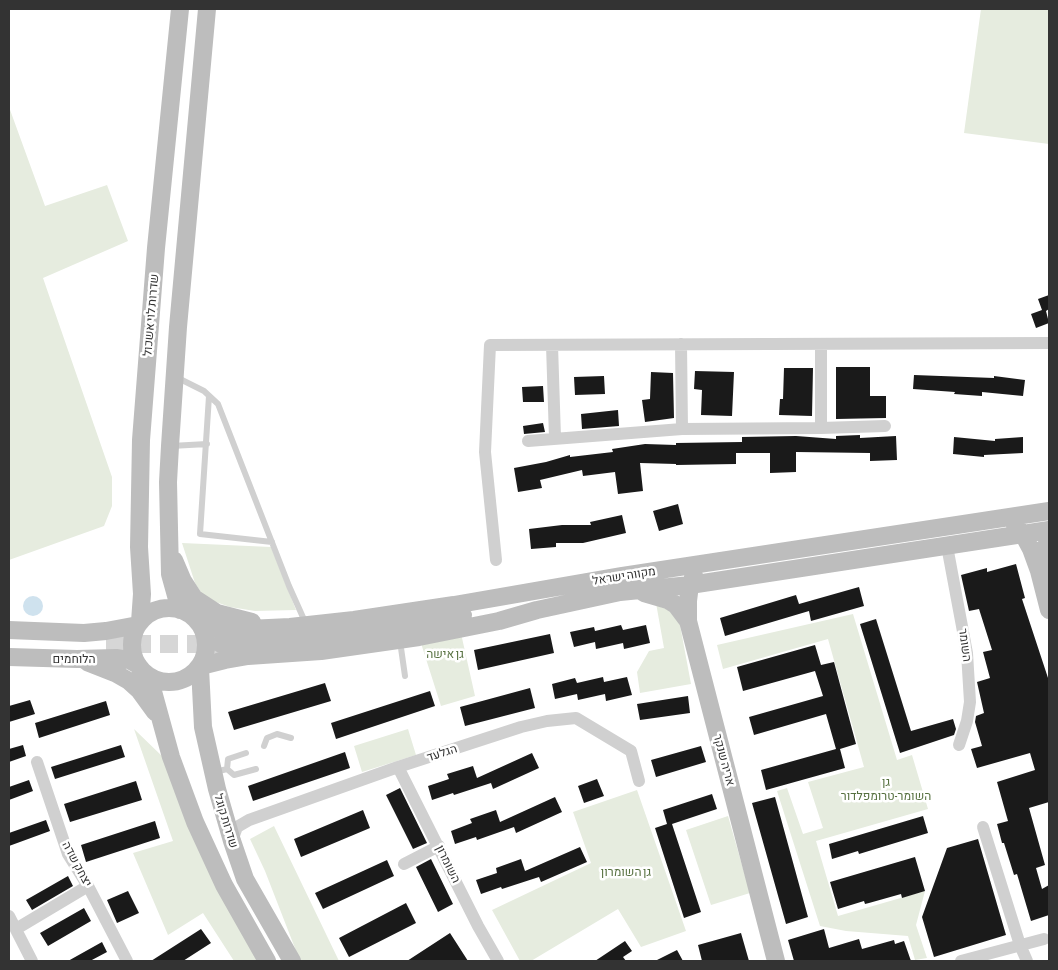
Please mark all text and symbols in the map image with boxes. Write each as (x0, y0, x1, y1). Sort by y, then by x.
street label: שדרות לוי אשכול (140, 273, 162, 357)
street label: מקווה ישראל (591, 564, 657, 588)
street label: השומר (956, 627, 974, 663)
park label: גן אישה (426, 647, 464, 661)
street label: הלוחמים (53, 652, 95, 666)
street label: אריה שנקר (710, 732, 738, 788)
street label: הגלעד (425, 741, 459, 765)
park label: גן השומר-טרומפלדור (841, 775, 931, 803)
street label: שדרות קוגל (211, 792, 241, 850)
street label: יצחק שדה (59, 839, 95, 889)
street label: השומרון (433, 843, 463, 885)
park label: גן השומרון (601, 865, 651, 879)

